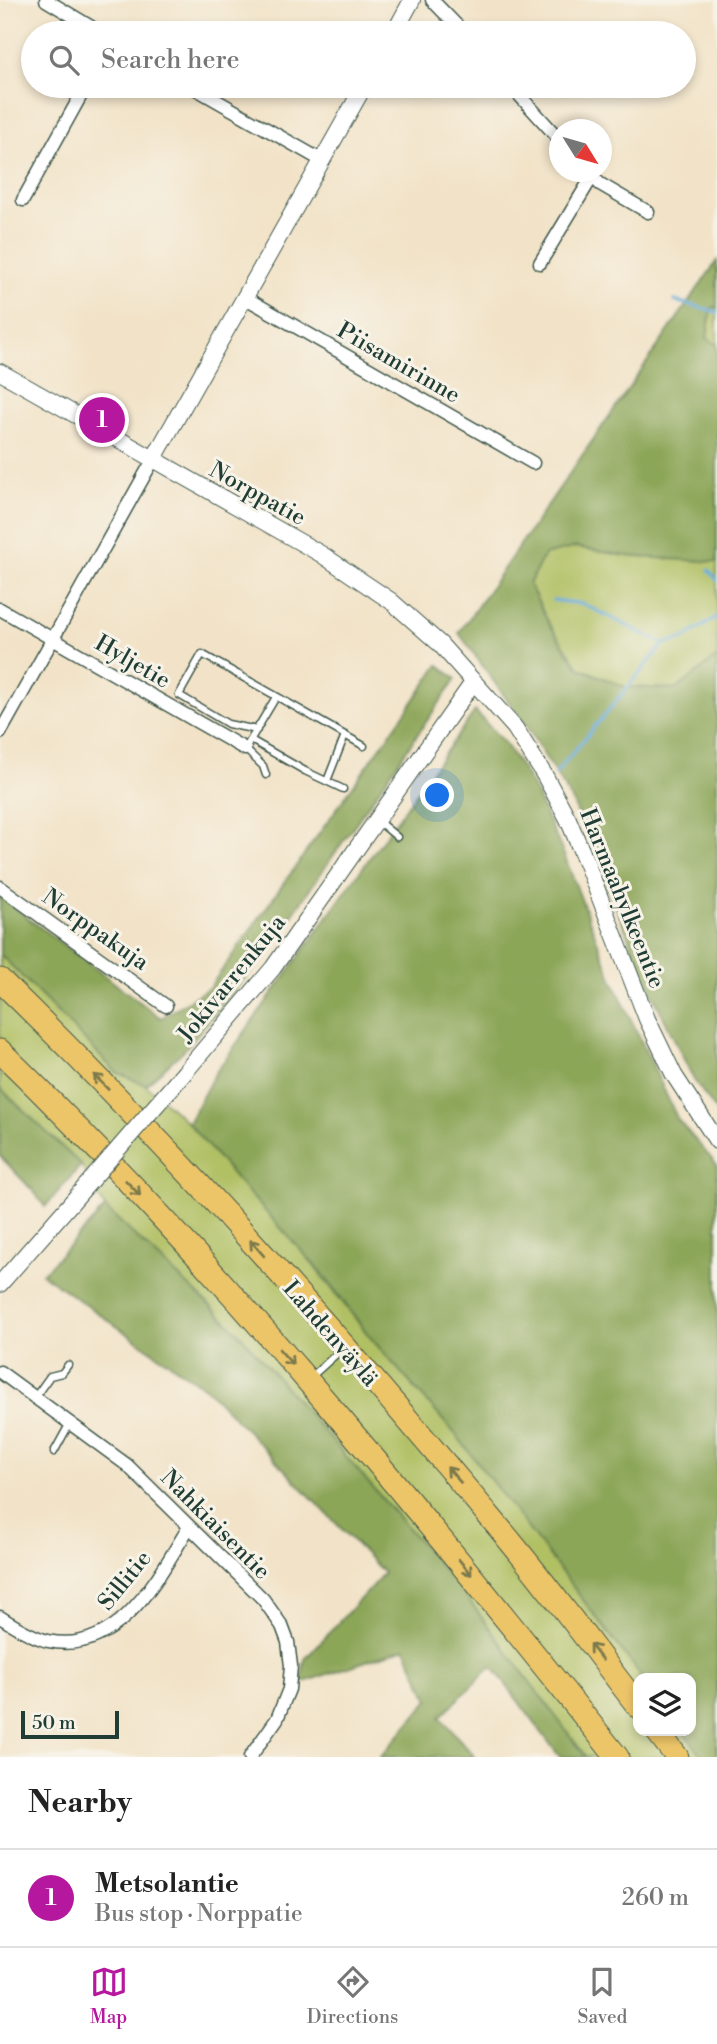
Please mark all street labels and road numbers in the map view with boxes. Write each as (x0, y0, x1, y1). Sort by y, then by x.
street label: Piisamirinne (332, 316, 465, 409)
street label: Norppatie (204, 456, 311, 532)
street label: Hyljetie (90, 629, 175, 695)
street label: Harmaahylkeentie (573, 804, 671, 992)
street label: Norppakuja (37, 883, 154, 977)
street label: Jokivarrenkuja (171, 909, 292, 1049)
street label: Lahdenväylä (277, 1275, 384, 1393)
street label: Nahkiaisentie (155, 1464, 276, 1585)
street label: Sillitie (92, 1545, 157, 1616)

